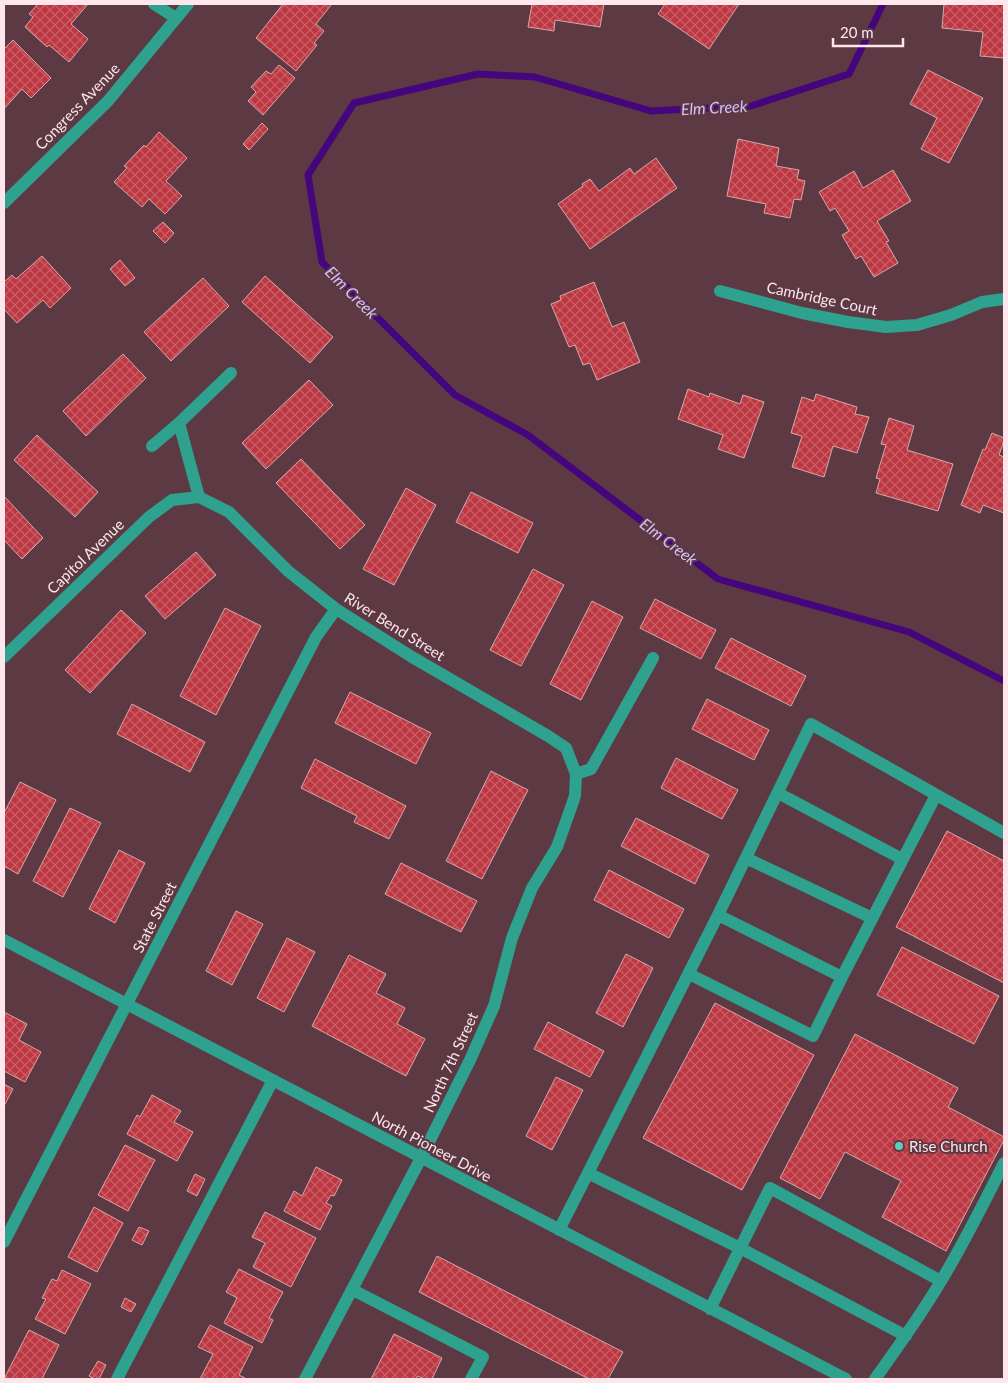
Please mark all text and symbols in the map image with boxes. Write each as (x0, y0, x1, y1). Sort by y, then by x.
scale bar (833, 15, 903, 47)
text: 20 m (840, 23, 874, 41)
street label: Congress Avenue (31, 59, 123, 153)
water label: Elm Creek (680, 96, 748, 118)
water label: Elm Creek (322, 262, 382, 322)
street label: Cambridge Court (765, 277, 880, 319)
water label: Elm Creek (637, 513, 702, 569)
street label: Capitol Avenue (43, 515, 127, 597)
street label: River Bend Street (341, 588, 449, 664)
street label: State Street (128, 878, 180, 955)
street label: North 7th Street (419, 1008, 481, 1115)
street label: North Pioneer Drive (369, 1107, 495, 1185)
place label: Rise Church (909, 1137, 988, 1155)
marker: Rise Church (893, 1140, 905, 1152)

